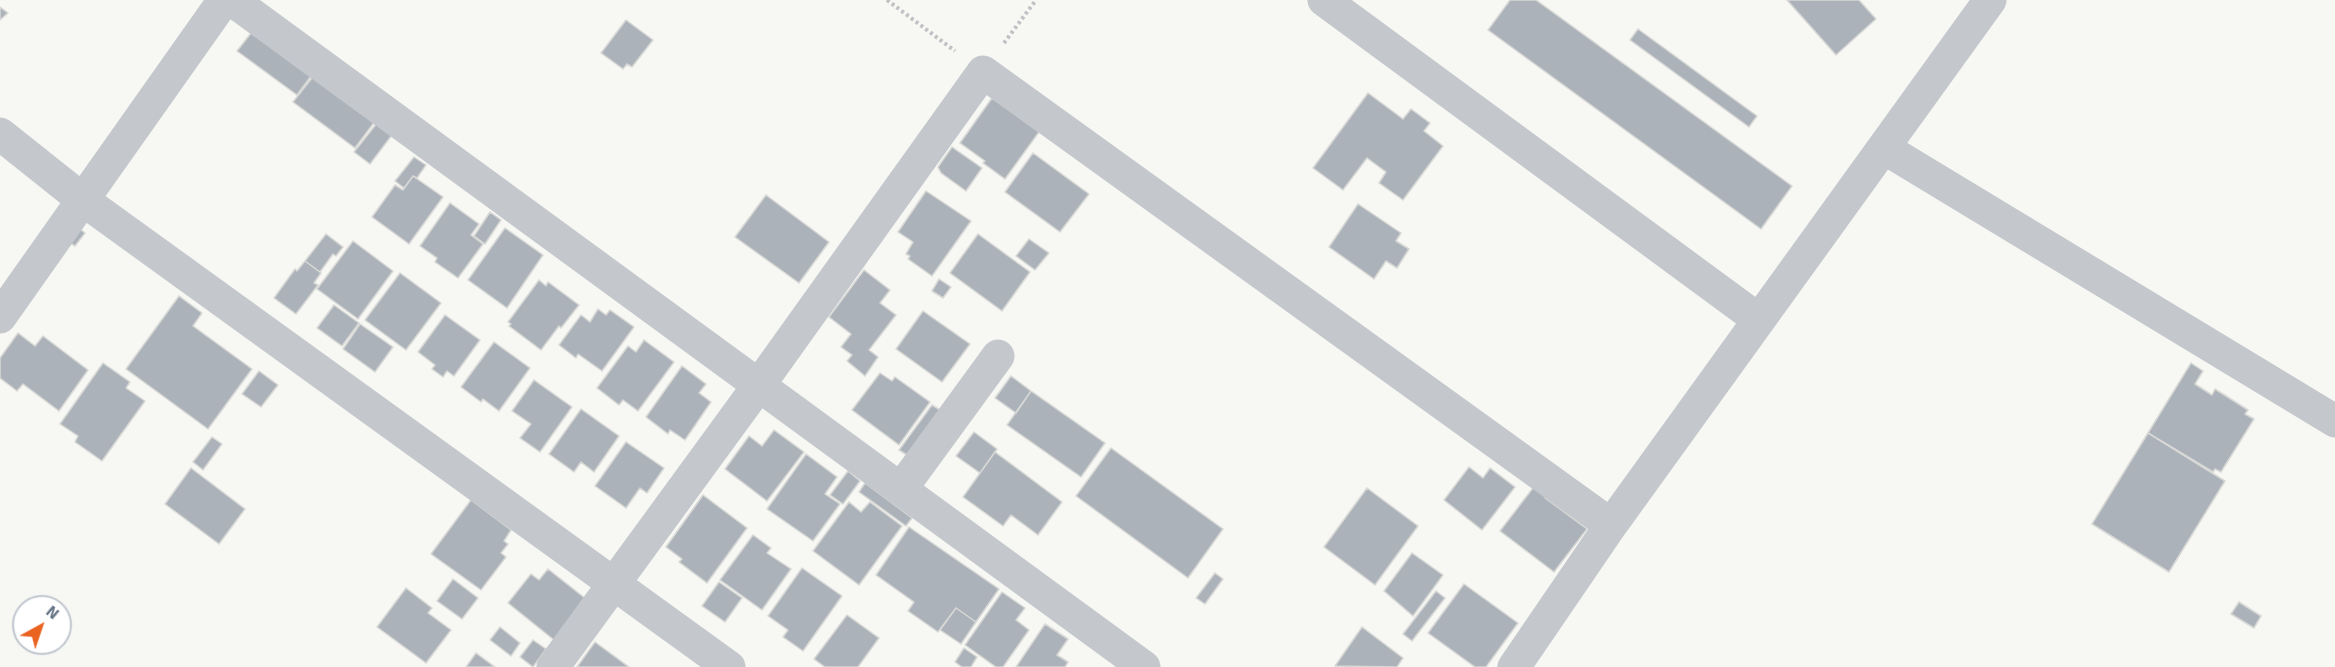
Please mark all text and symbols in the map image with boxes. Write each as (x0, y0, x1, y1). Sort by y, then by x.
north arrow (12, 595, 72, 655)
text: N (42, 601, 63, 624)

